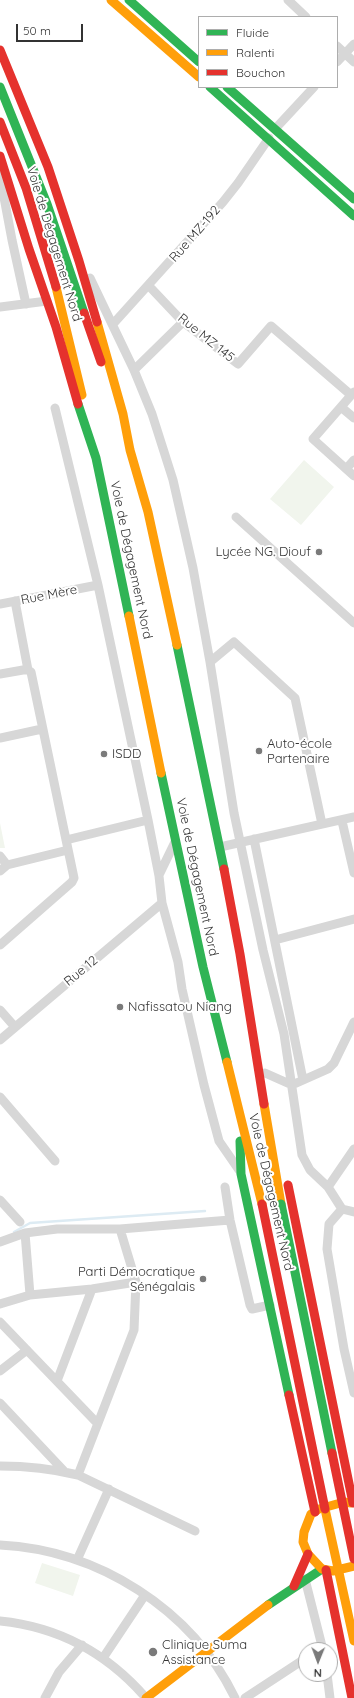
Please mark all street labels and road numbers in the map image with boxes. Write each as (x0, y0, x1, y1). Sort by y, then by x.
street label: Voie de Dégagement Nord (23, 165, 85, 323)
street label: Rue MZ-192 (166, 203, 224, 265)
street label: Rue MZ 145 (175, 310, 237, 366)
street label: Voie de Dégagement Nord (107, 480, 155, 640)
street label: Rue Mère (20, 582, 78, 608)
street label: Voie de Dégagement Nord (173, 797, 221, 957)
street label: Rue 12 (61, 953, 101, 989)
street label: Voie de Dégagement Nord (245, 1112, 297, 1272)

